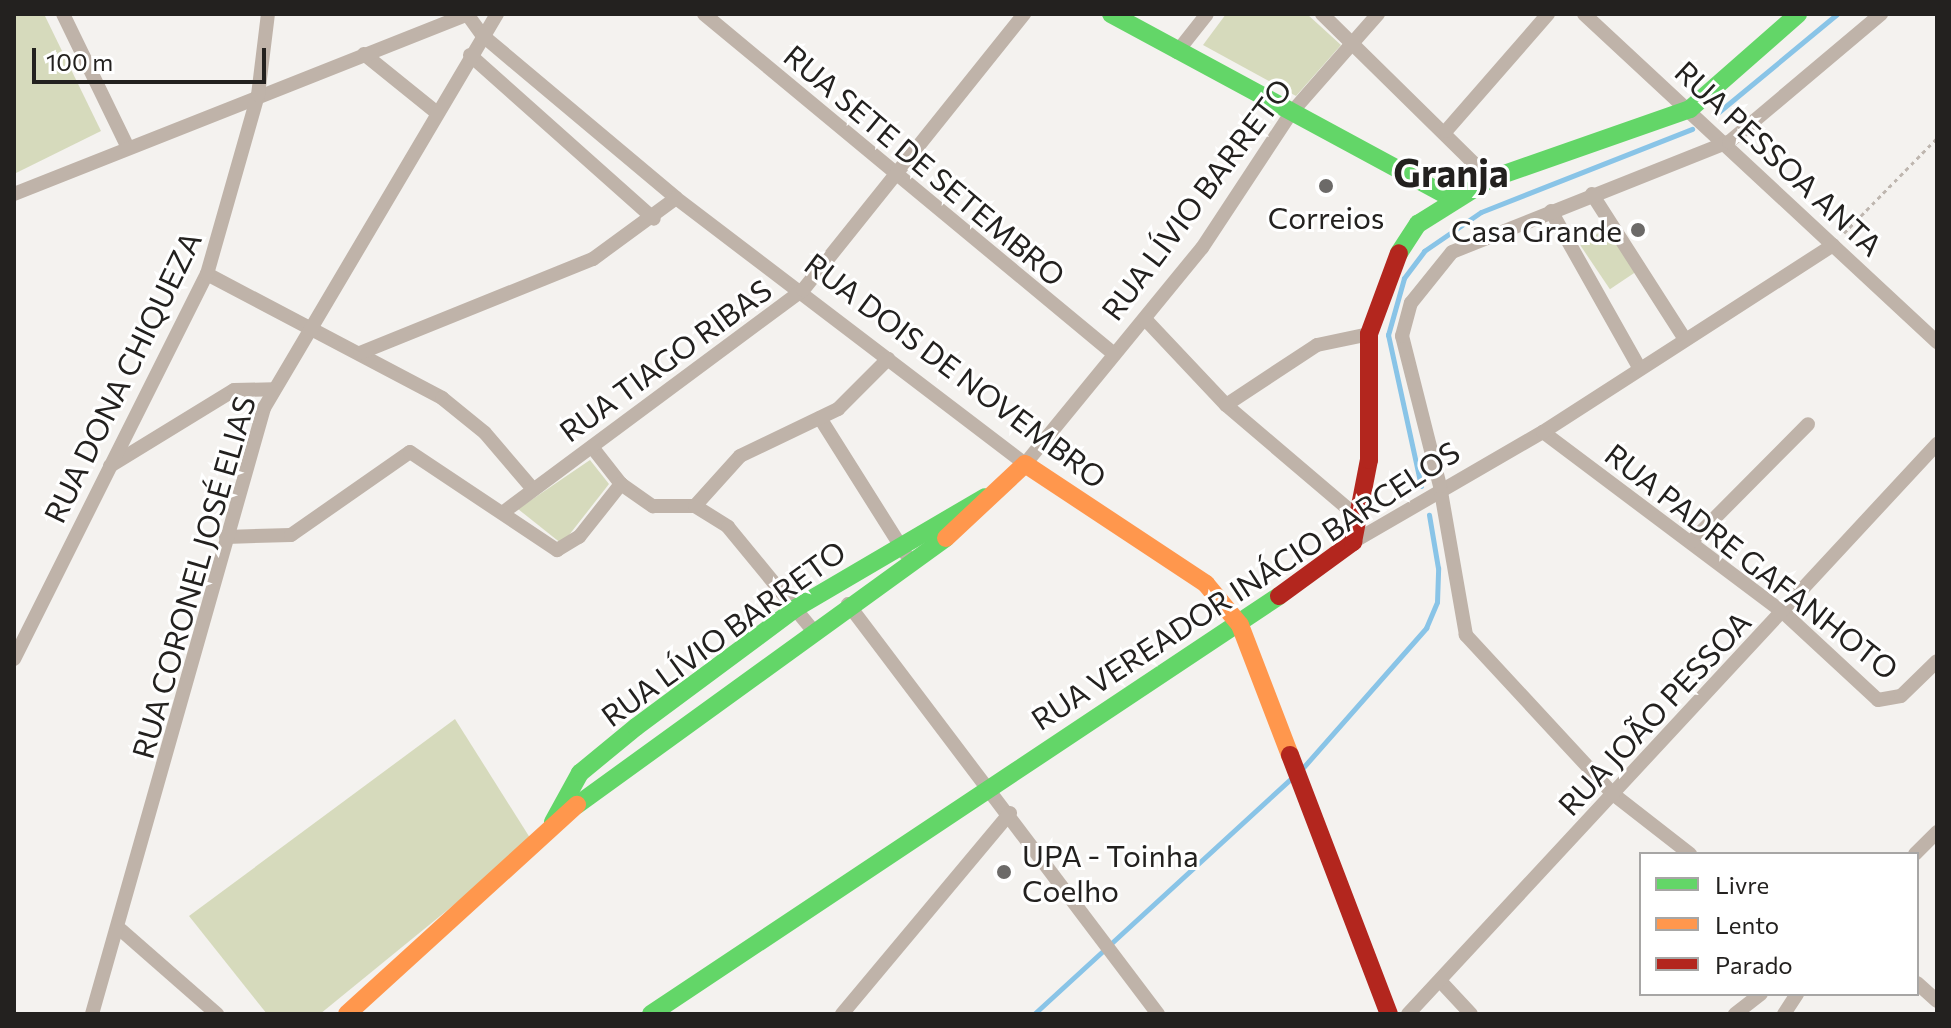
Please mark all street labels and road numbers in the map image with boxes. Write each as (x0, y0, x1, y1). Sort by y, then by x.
street label: RUA SETE DE SETEMBRO (777, 37, 1073, 293)
street label: RUA PESSOA ANTA (1668, 53, 1890, 263)
street label: RUA LÍVIO BARRETO (1094, 71, 1298, 327)
street label: RUA DONA CHIQUEZA (36, 226, 208, 528)
street label: RUA DOIS DE NOVEMBRO (798, 245, 1114, 495)
street label: RUA TIAGO RIBAS (552, 271, 778, 449)
street label: RUA CORONEL JOSÉ ELIAS (124, 392, 262, 762)
street label: RUA VEREADOR INÁCIO BARCELOS (1024, 433, 1466, 737)
street label: RUA PADRE GAFANHOTO (1598, 436, 1906, 686)
street label: RUA LÍVIO BARRETO (594, 532, 852, 734)
street label: RUA JOÃO PESSOA (1550, 604, 1758, 822)

